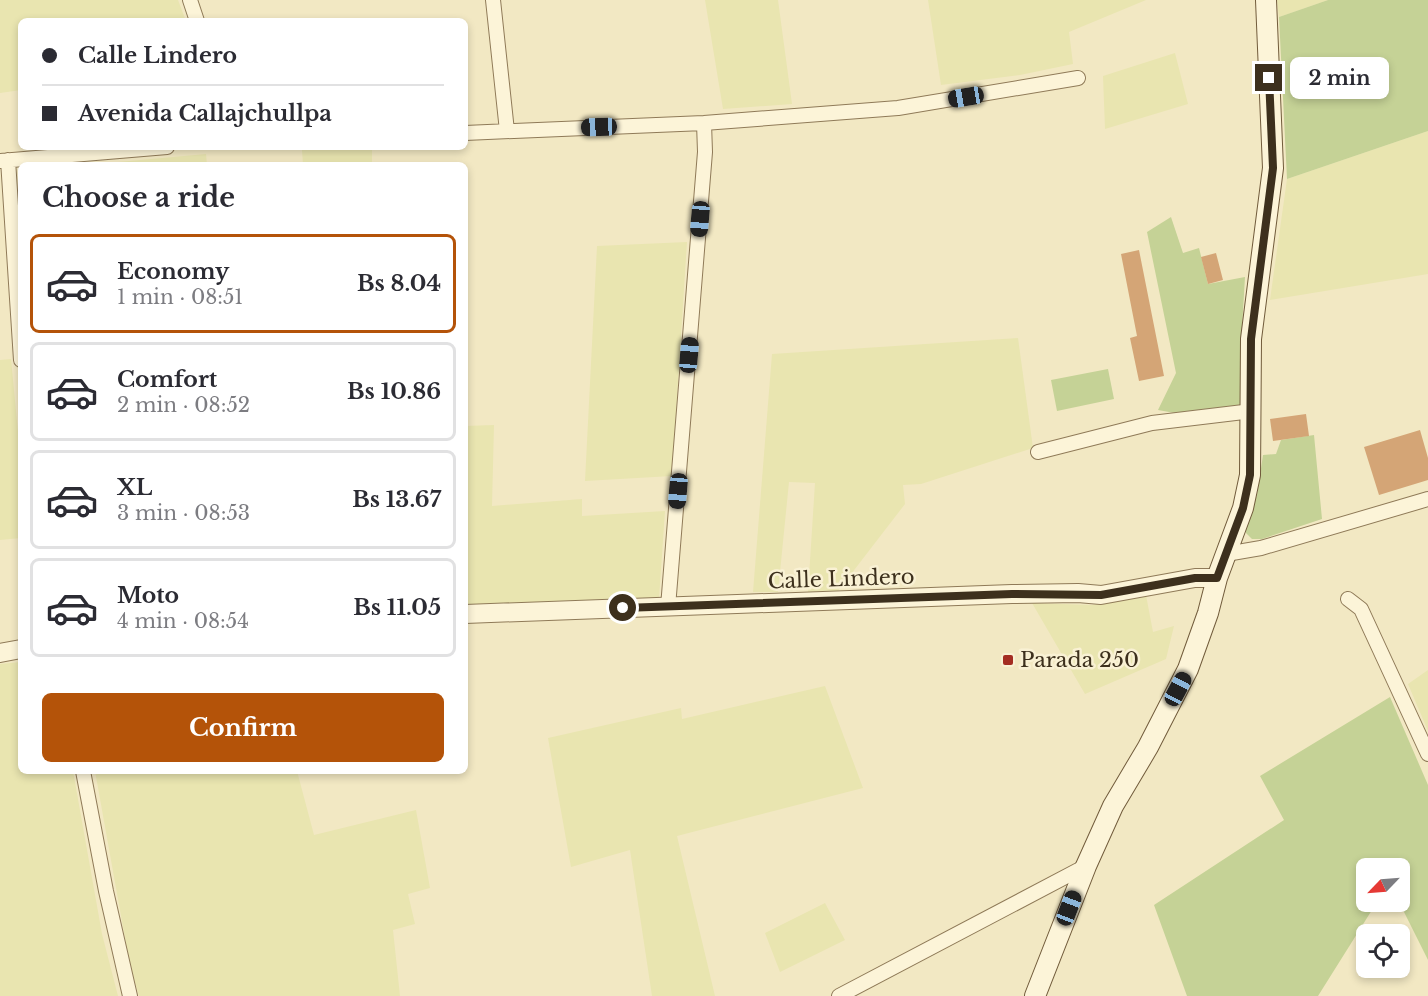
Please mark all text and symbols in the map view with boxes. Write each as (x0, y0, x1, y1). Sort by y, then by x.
text: Calle Lindero (78, 42, 237, 69)
callout: 2 min (1290, 57, 1389, 99)
route end (1255, 64, 1282, 91)
text: 2 min (1308, 66, 1371, 90)
car (947, 85, 985, 109)
text: Avenida Callajchullpa (78, 100, 332, 127)
car (581, 117, 617, 137)
text: Choose a ride (42, 181, 235, 214)
car (689, 200, 711, 238)
icon: car (45, 257, 99, 311)
text: Economy (117, 258, 229, 285)
text: Bs 8.04 (357, 270, 441, 297)
text: 1 min · 08:51 (117, 285, 243, 309)
car (678, 336, 700, 374)
icon: car (45, 365, 99, 419)
text: Comfort (117, 366, 217, 393)
text: Bs 10.86 (347, 378, 441, 405)
text: 2 min · 08:52 (117, 393, 250, 417)
car (667, 472, 689, 510)
icon: car (45, 473, 99, 527)
text: XL (117, 474, 152, 501)
text: Bs 13.67 (352, 486, 441, 513)
text: 3 min · 08:53 (117, 501, 250, 525)
street label: Calle Lindero (767, 563, 915, 595)
icon: car (45, 581, 99, 635)
text: Moto (117, 582, 179, 609)
text: Bs 11.05 (353, 594, 441, 621)
route start (609, 594, 636, 621)
text: 4 min · 08:54 (117, 609, 249, 633)
place label: Parada 250 (1020, 647, 1139, 673)
marker: Parada 250 (1001, 653, 1015, 667)
car (1162, 669, 1194, 709)
button: Confirm (42, 693, 444, 762)
north arrow (1356, 858, 1410, 912)
map controls (1356, 858, 1410, 978)
car (1054, 888, 1084, 928)
button: locate (1356, 924, 1410, 978)

